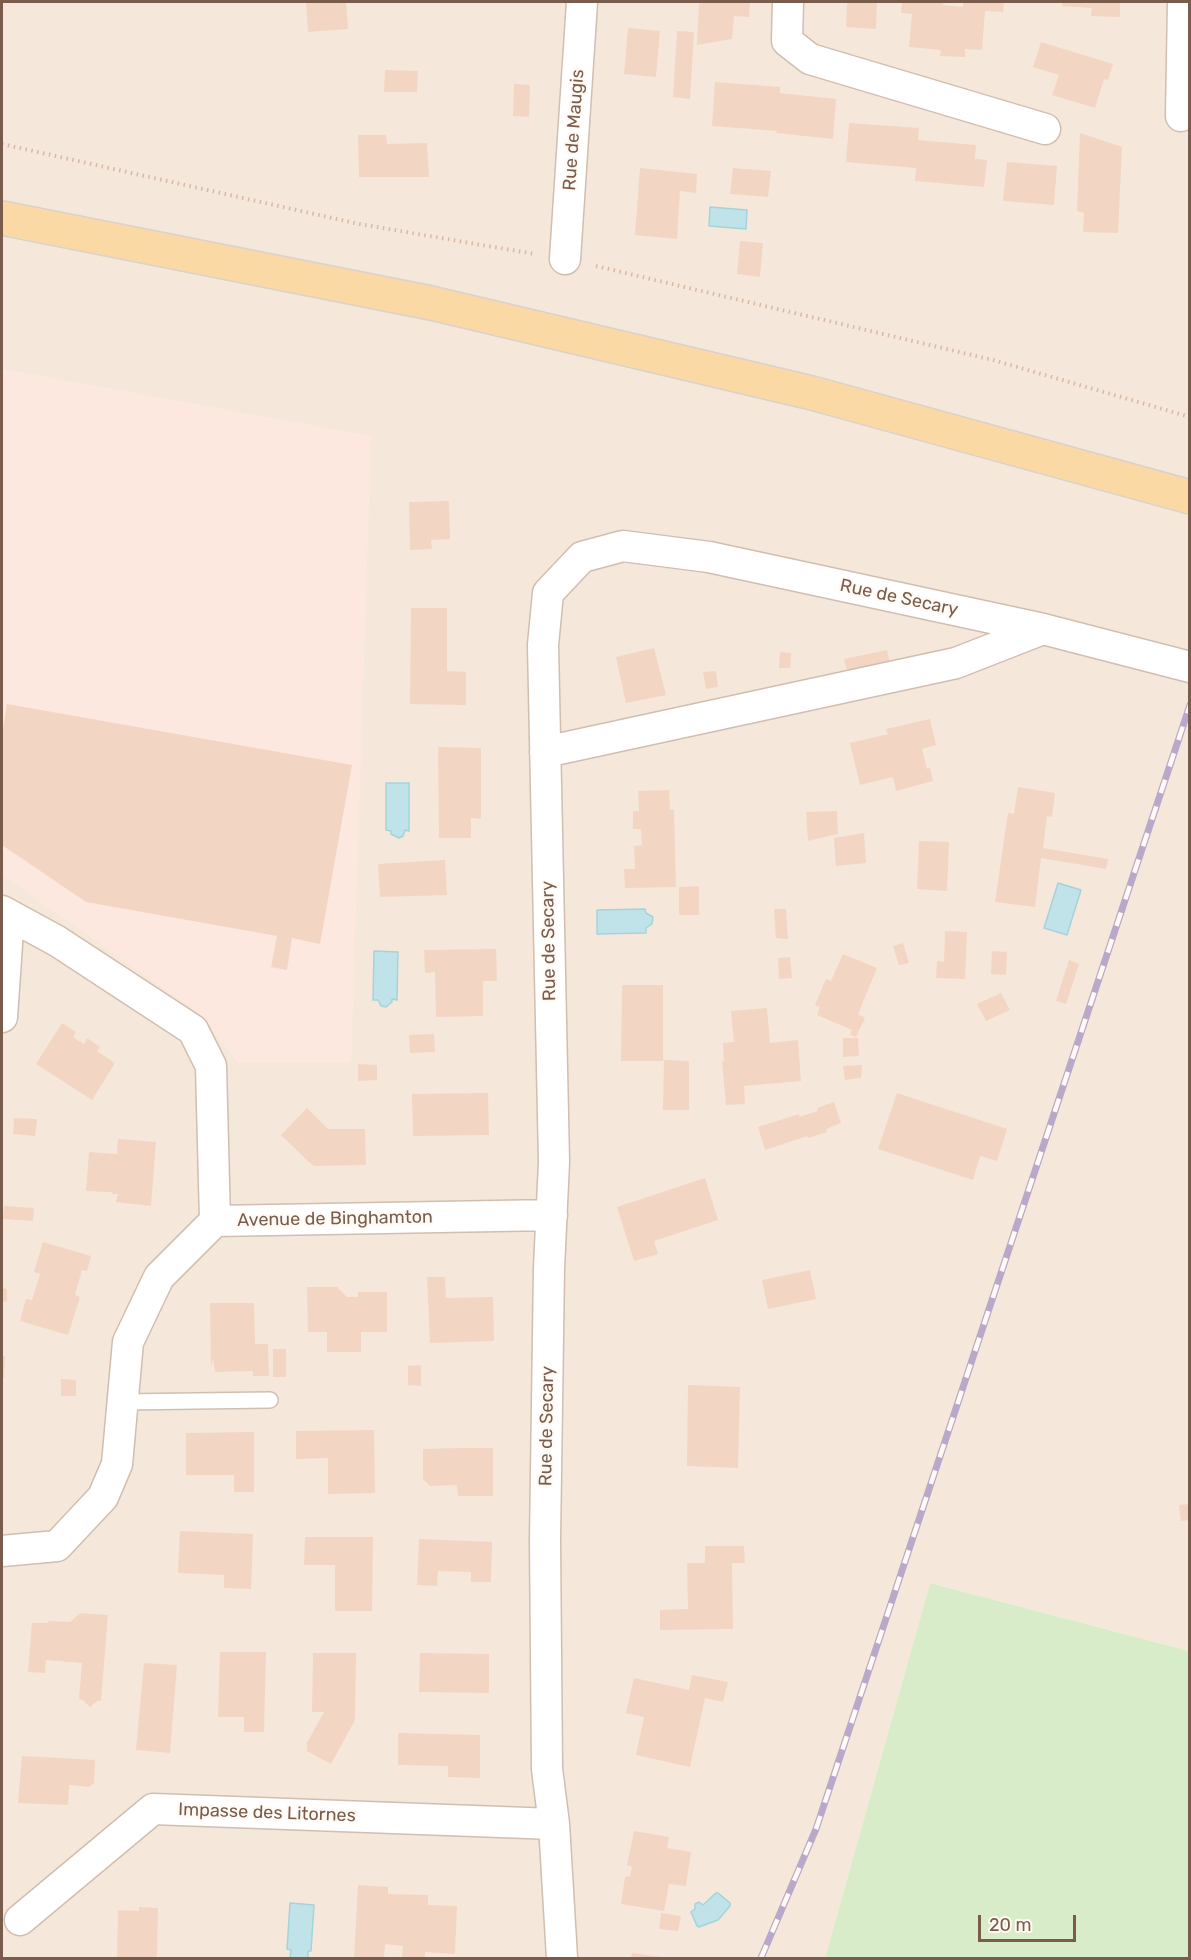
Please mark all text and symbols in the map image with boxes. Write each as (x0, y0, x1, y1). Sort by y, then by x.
street label: Rue de Maugis (559, 69, 589, 191)
street label: Rue de Secary (838, 575, 960, 621)
street label: Rue de Secary (537, 881, 561, 1001)
street label: Avenue de Binghamton (237, 1206, 433, 1232)
street label: Rue de Secary (535, 1366, 559, 1486)
street label: Impasse des Litornes (178, 1799, 356, 1827)
scale bar (981, 1903, 1078, 1941)
text: 20 m (989, 1914, 1031, 1936)

